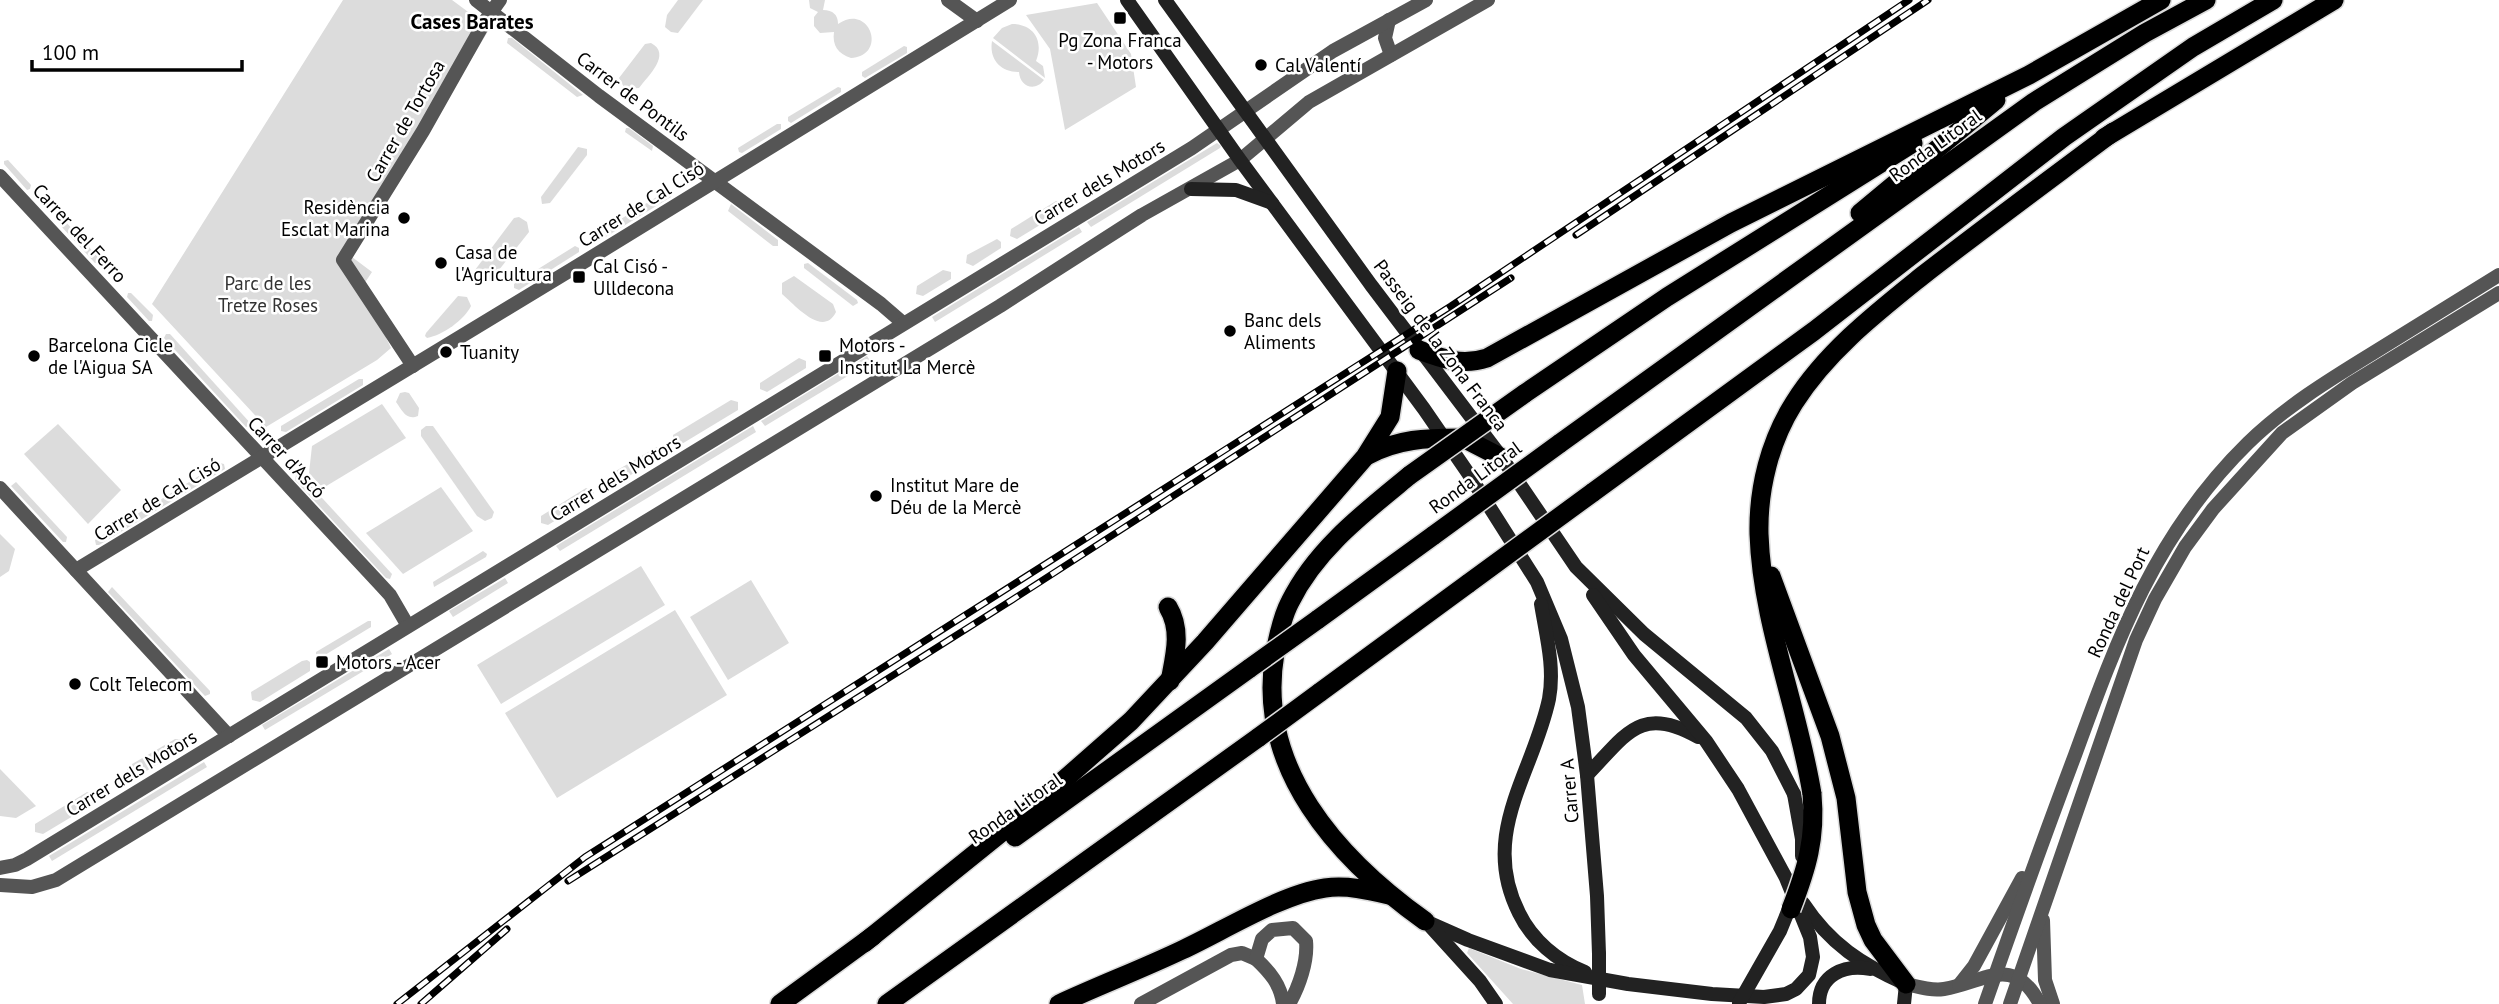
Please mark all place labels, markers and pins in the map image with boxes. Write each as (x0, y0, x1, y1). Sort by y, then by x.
marker: Pg Zona Franca - Motors (1112, 10, 1128, 26)
place label: Pg Zona Franca - Motors (1058, 28, 1182, 74)
place label: Cal Valentí (1275, 53, 1361, 77)
marker: Cal Valentí (1253, 57, 1269, 73)
place label: Residència Esclat Marina (281, 195, 390, 241)
marker: Residència Esclat Marina (396, 210, 412, 226)
place label: Casa de l'Agricultura (455, 240, 552, 286)
place label: Cal Cisó - Ulldecona (593, 254, 674, 300)
marker: Casa de l'Agricultura (433, 255, 449, 271)
marker: Cal Cisó - Ulldecona (571, 269, 587, 285)
place label: Banc dels Aliments (1244, 308, 1322, 354)
marker: Banc dels Aliments (1222, 323, 1238, 339)
place label: Barcelona Cicle de l'Aigua SA (48, 333, 173, 379)
place label: Motors - Institut La Mercè (839, 333, 976, 379)
place label: Tuanity (460, 340, 519, 364)
marker: Tuanity (438, 344, 454, 360)
marker: Barcelona Cicle de l'Aigua SA (26, 348, 42, 364)
marker: Motors - Institut La Mercè (817, 348, 833, 364)
place label: Institut Mare de Déu de la Mercè (890, 473, 1021, 519)
marker: Institut Mare de Déu de la Mercè (868, 488, 884, 504)
place label: Motors - Acer (336, 650, 441, 674)
marker: Motors - Acer (314, 654, 330, 670)
place label: Colt Telecom (89, 672, 192, 696)
marker: Colt Telecom (67, 676, 83, 692)

